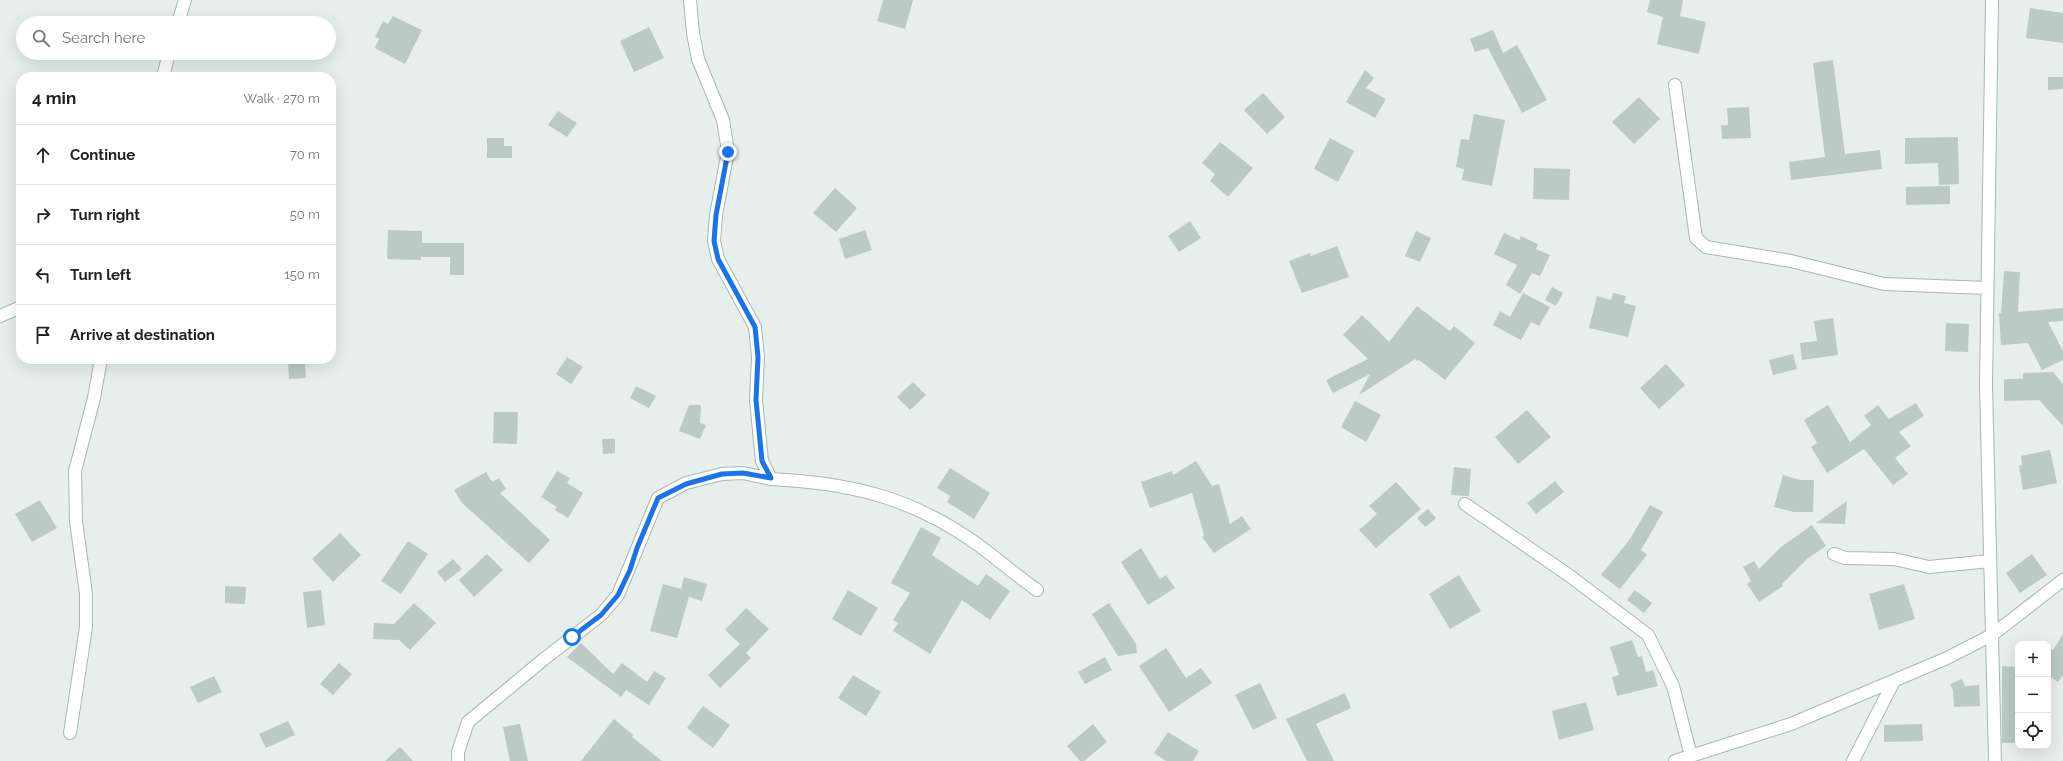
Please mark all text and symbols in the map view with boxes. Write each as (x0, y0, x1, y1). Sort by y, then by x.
search box (16, 16, 336, 60)
icon: search (30, 27, 52, 49)
text: Search here (62, 29, 145, 47)
text: 4 min (32, 88, 76, 108)
text: Walk · 270 m (244, 91, 320, 106)
route end (719, 143, 737, 161)
icon: ahead (32, 144, 54, 166)
text: Continue (70, 146, 135, 164)
text: 70 m (290, 147, 320, 162)
icon: right (32, 204, 54, 226)
text: Turn right (70, 206, 140, 224)
text: 50 m (290, 207, 320, 222)
icon: left (32, 264, 54, 286)
text: Turn left (70, 266, 131, 284)
text: 150 m (284, 267, 320, 282)
icon: arrive (32, 324, 54, 346)
text: Arrive at destination (70, 326, 215, 344)
route start (563, 628, 581, 646)
map controls (2015, 641, 2051, 749)
button: + (2015, 641, 2051, 677)
button: − (2015, 677, 2051, 713)
button: locate (2015, 713, 2051, 749)

